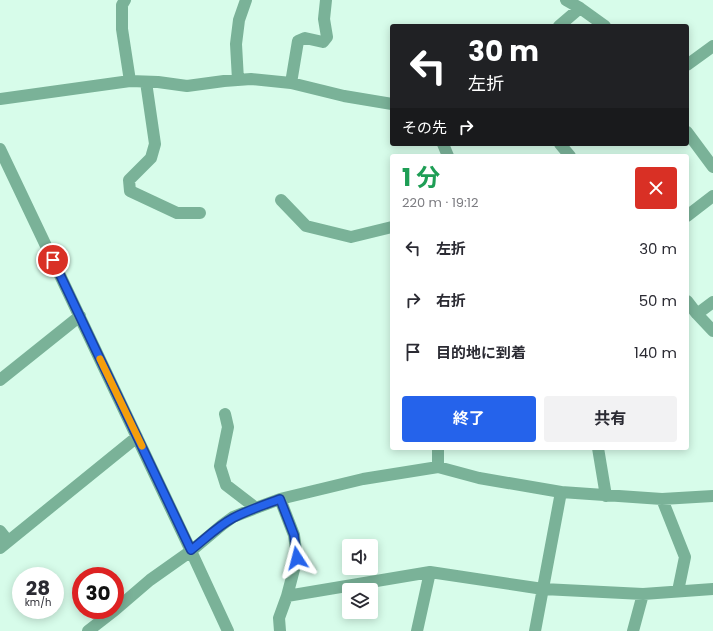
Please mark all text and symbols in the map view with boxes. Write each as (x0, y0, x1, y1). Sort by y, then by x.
text: 30 m (468, 32, 539, 71)
icon: left (402, 40, 454, 92)
text: 左折 (468, 71, 504, 96)
icon: right (455, 116, 477, 138)
text: その先 (402, 117, 447, 138)
text: 1 分 (402, 161, 440, 194)
button: close (635, 167, 677, 209)
text: 220 m · 19:12 (402, 193, 478, 212)
icon: left (402, 237, 424, 259)
text: 左折 (436, 238, 466, 259)
text: 30 m (639, 238, 677, 259)
pin (36, 243, 70, 277)
icon: arrive (42, 249, 64, 271)
icon: right (402, 289, 424, 311)
text: 右折 (436, 290, 466, 311)
text: 50 m (639, 290, 677, 311)
icon: arrive (402, 341, 424, 363)
text: 目的地に到着 (436, 342, 526, 363)
text: 140 m (634, 342, 677, 363)
button: 終了 (402, 396, 536, 442)
button: 共有 (544, 396, 677, 442)
position arrow (276, 537, 318, 579)
map controls (342, 539, 378, 619)
button: sound (342, 539, 378, 575)
speed limit sign: 30 (72, 567, 124, 619)
text: 28 (26, 574, 50, 602)
button: layers (342, 583, 378, 619)
text: km/h (25, 595, 51, 610)

